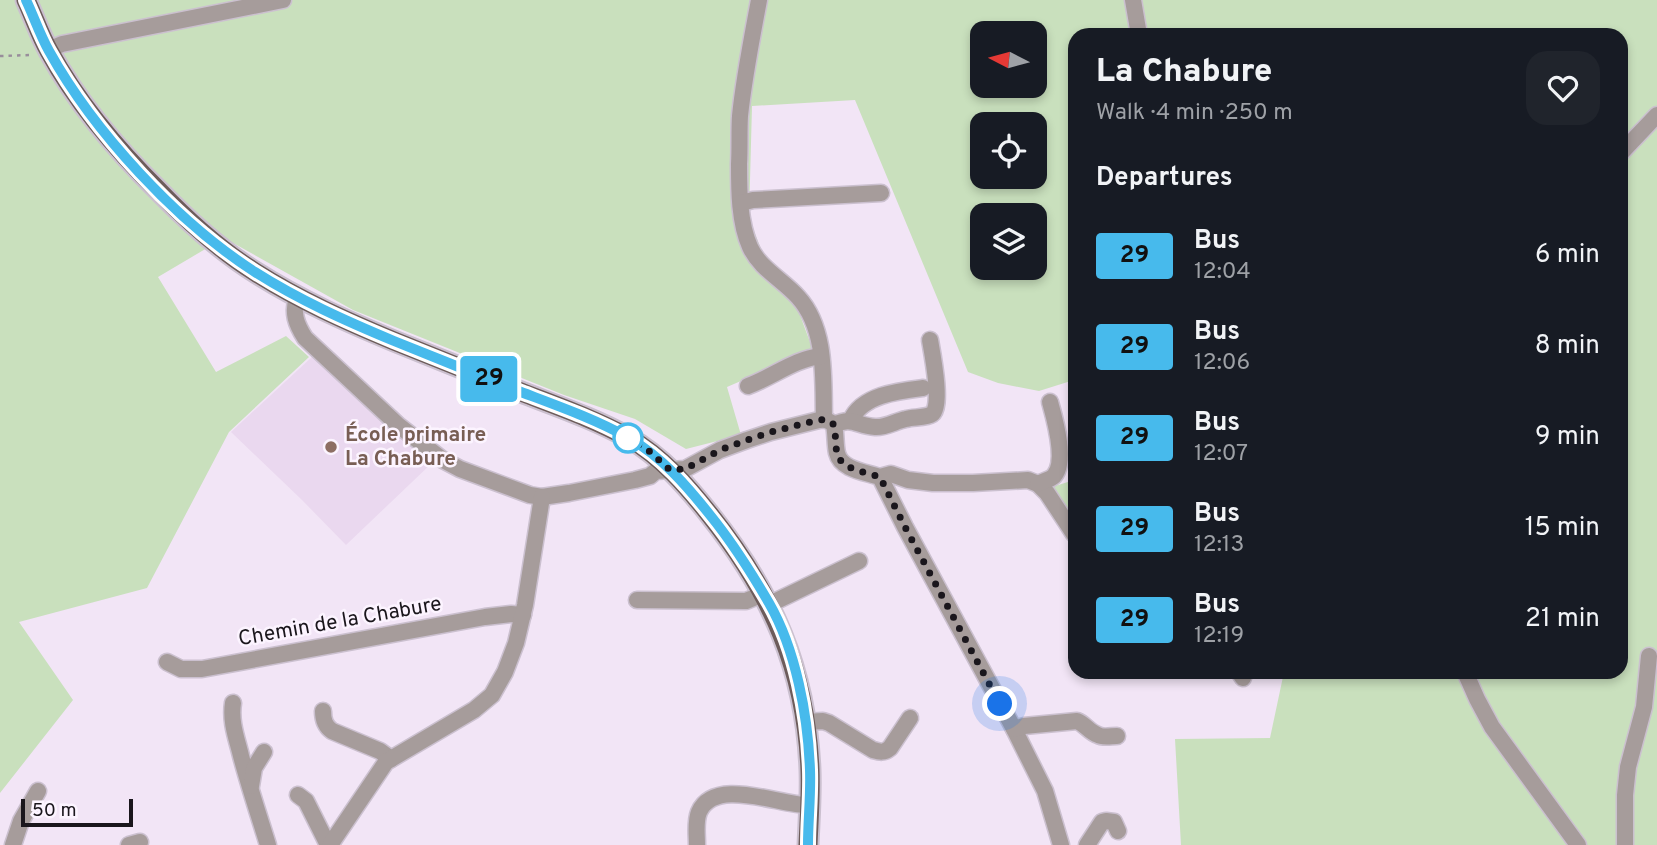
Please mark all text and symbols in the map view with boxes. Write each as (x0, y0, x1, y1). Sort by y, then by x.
north arrow (970, 21, 1046, 98)
map controls (970, 21, 1047, 280)
button: heart (1526, 51, 1600, 125)
text: La Chabure (1096, 52, 1272, 94)
text: Walk · 4 min · 250 m (1096, 99, 1293, 128)
button: locate (970, 112, 1047, 189)
text: Departures (1096, 162, 1233, 195)
button: layers (970, 203, 1047, 280)
text: Bus (1194, 225, 1240, 258)
text: 6 min (1535, 239, 1600, 272)
text: 29 (1120, 241, 1149, 271)
text: 12:04 (1194, 258, 1251, 287)
text: Bus (1194, 316, 1240, 349)
text: 8 min (1535, 330, 1600, 363)
text: 29 (1120, 332, 1149, 362)
text: 12:06 (1194, 349, 1250, 378)
line badge: 29 (458, 356, 520, 402)
text: 29 (474, 364, 504, 394)
text: Bus (1194, 407, 1240, 440)
place label: École primaire La Chabure (345, 421, 486, 473)
text: 9 min (1535, 421, 1600, 454)
unlabelled marker (613, 423, 643, 453)
text: 29 (1120, 423, 1149, 453)
marker: École primaire La Chabure (323, 439, 339, 455)
text: 12:07 (1194, 440, 1248, 469)
text: Bus (1194, 498, 1240, 531)
text: 15 min (1525, 512, 1600, 545)
text: 29 (1120, 514, 1149, 544)
text: 12:13 (1194, 531, 1244, 560)
text: Bus (1194, 589, 1240, 622)
street label: Chemin de la Chabure (236, 591, 444, 653)
text: 21 min (1525, 603, 1600, 636)
text: 29 (1120, 605, 1149, 635)
text: 12:19 (1194, 622, 1244, 651)
your location (982, 686, 1017, 721)
scale bar (21, 796, 133, 828)
text: 50 m (32, 799, 77, 823)

